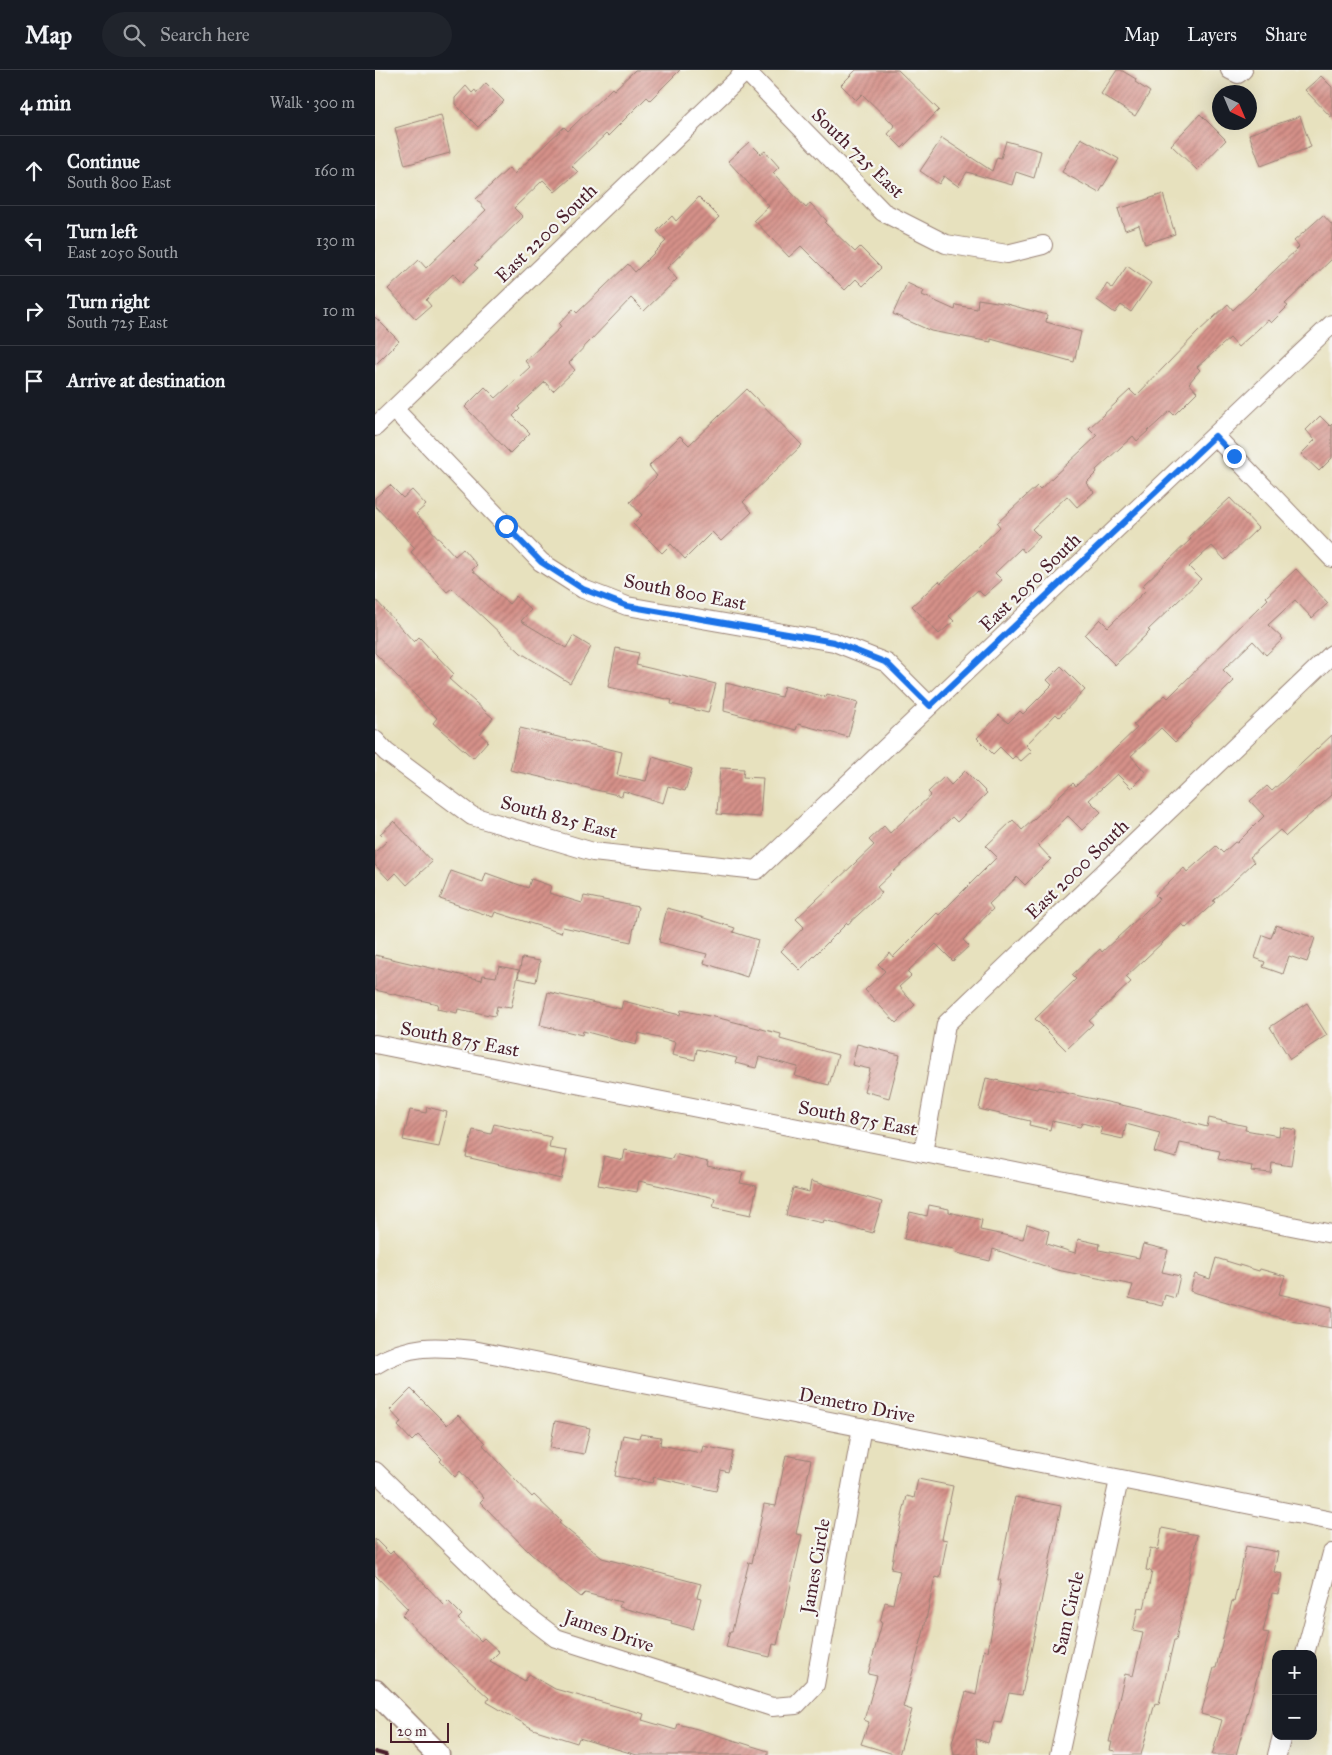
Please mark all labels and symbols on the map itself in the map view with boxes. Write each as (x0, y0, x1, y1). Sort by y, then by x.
north arrow (1212, 85, 1257, 130)
street label: South 725 East (807, 103, 909, 203)
street label: East 2200 South (490, 178, 602, 287)
route end (1223, 445, 1246, 468)
route start (495, 515, 518, 538)
street label: East 2050 South (975, 528, 1086, 636)
street label: South 800 East (622, 569, 748, 615)
street label: South 825 East (498, 790, 620, 844)
street label: East 2000 South (1021, 814, 1134, 924)
street label: South 875 East (399, 1016, 522, 1062)
street label: South 875 East (797, 1095, 920, 1141)
street label: Demetro Drive (797, 1382, 917, 1428)
street label: James Circle (795, 1516, 836, 1618)
street label: Sam Circle (1047, 1569, 1089, 1657)
street label: James Drive (559, 1604, 657, 1658)
scale bar (390, 1720, 449, 1743)

